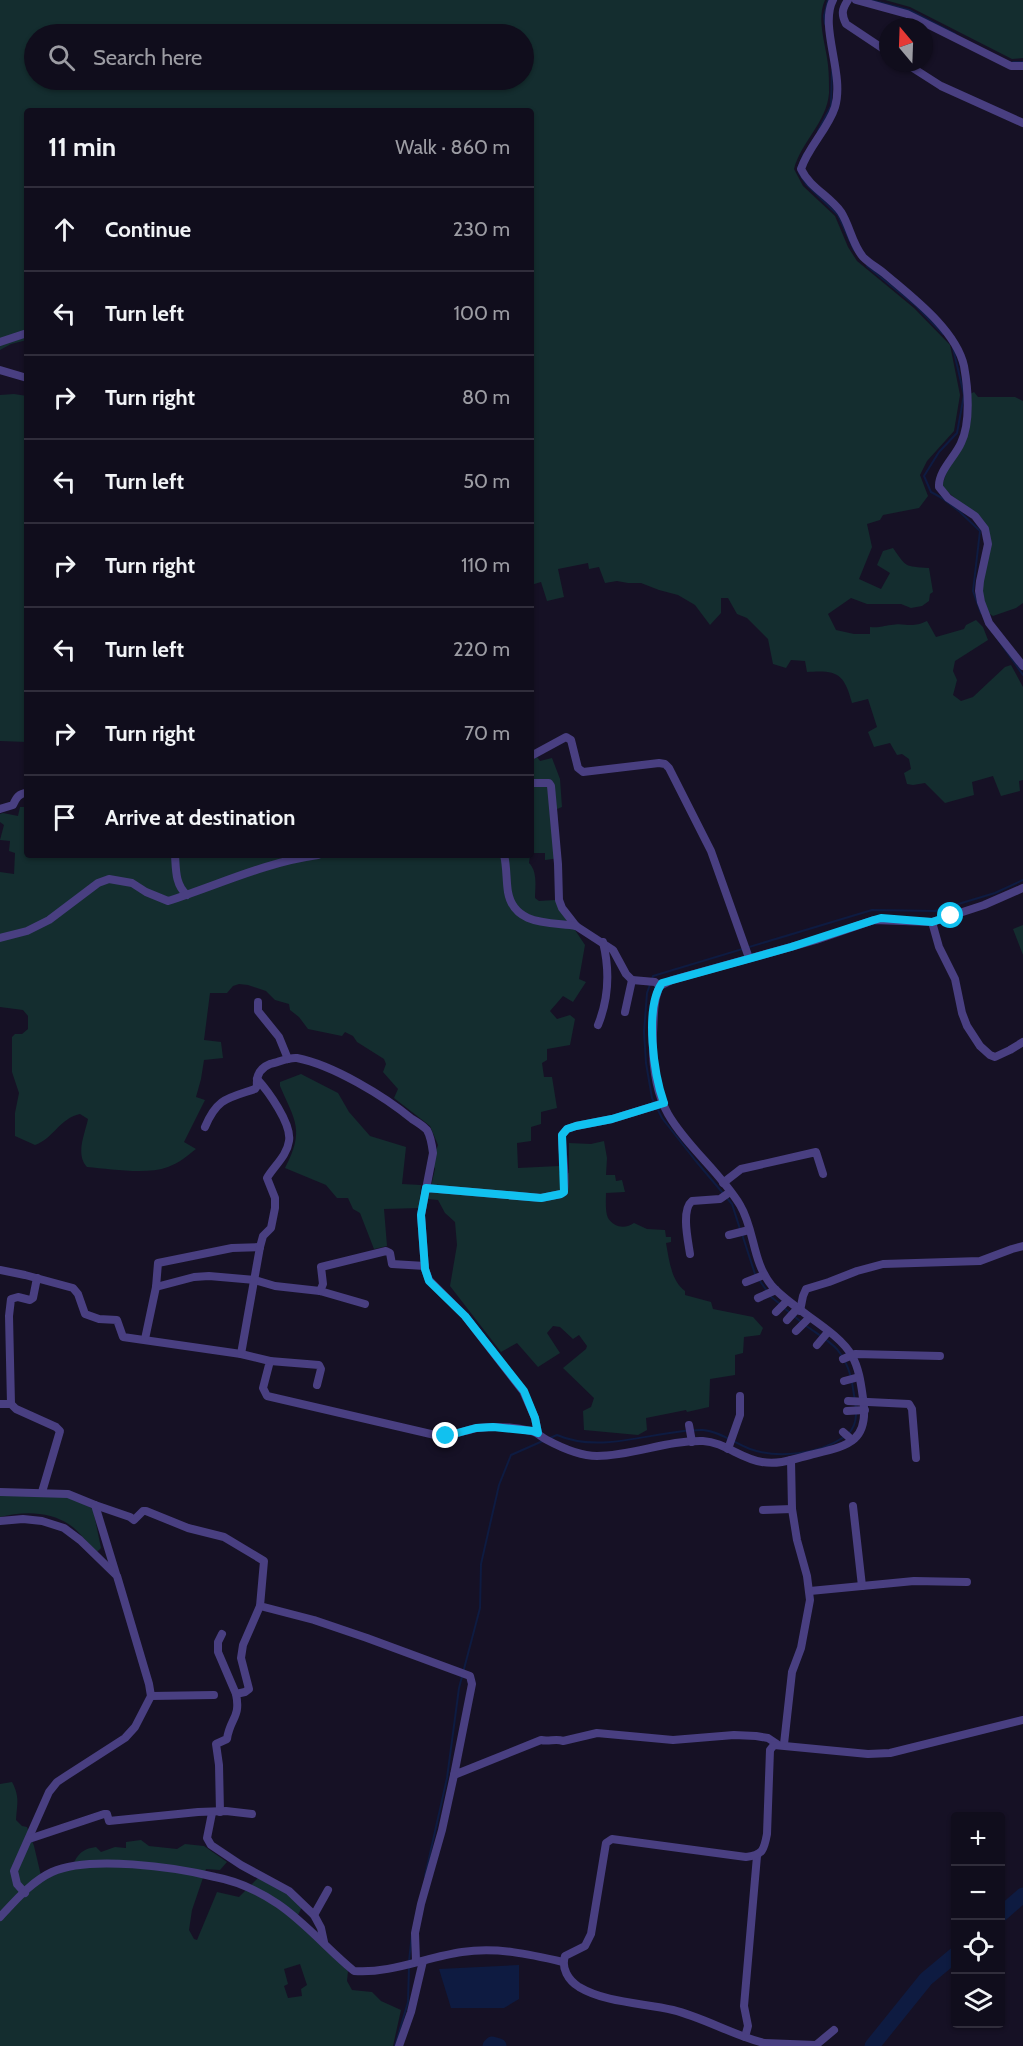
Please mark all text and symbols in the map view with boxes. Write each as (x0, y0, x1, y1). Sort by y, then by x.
north arrow (879, 18, 933, 72)
search box (24, 24, 534, 90)
icon: search (45, 41, 78, 74)
text: Search here (93, 44, 202, 71)
text: 11 min (48, 131, 116, 163)
text: Walk · 860 m (395, 135, 510, 159)
icon: ahead (48, 213, 81, 246)
text: Continue (105, 216, 191, 243)
text: 230 m (453, 217, 510, 241)
icon: left (48, 297, 81, 330)
text: Turn left (105, 300, 184, 327)
text: 100 m (454, 301, 510, 325)
icon: right (48, 381, 81, 414)
text: Turn right (105, 384, 195, 411)
text: 80 m (462, 385, 510, 409)
icon: left (48, 465, 81, 498)
text: Turn left (105, 468, 184, 495)
text: 50 m (463, 469, 510, 493)
icon: right (48, 549, 81, 582)
text: Turn right (105, 552, 195, 579)
text: 110 m (461, 553, 510, 577)
icon: left (48, 633, 81, 666)
text: Turn left (105, 636, 184, 663)
text: 220 m (453, 637, 510, 661)
icon: right (48, 717, 81, 750)
text: Turn right (105, 720, 195, 747)
text: 70 m (464, 721, 510, 745)
icon: arrive (48, 801, 81, 834)
text: Arrive at destination (105, 804, 295, 831)
route start (937, 902, 963, 928)
route end (432, 1422, 458, 1448)
map controls (951, 1812, 1005, 2028)
button: + (951, 1812, 1005, 1866)
button: − (951, 1866, 1005, 1920)
button: locate (951, 1920, 1005, 1974)
button: layers (951, 1974, 1005, 2028)

